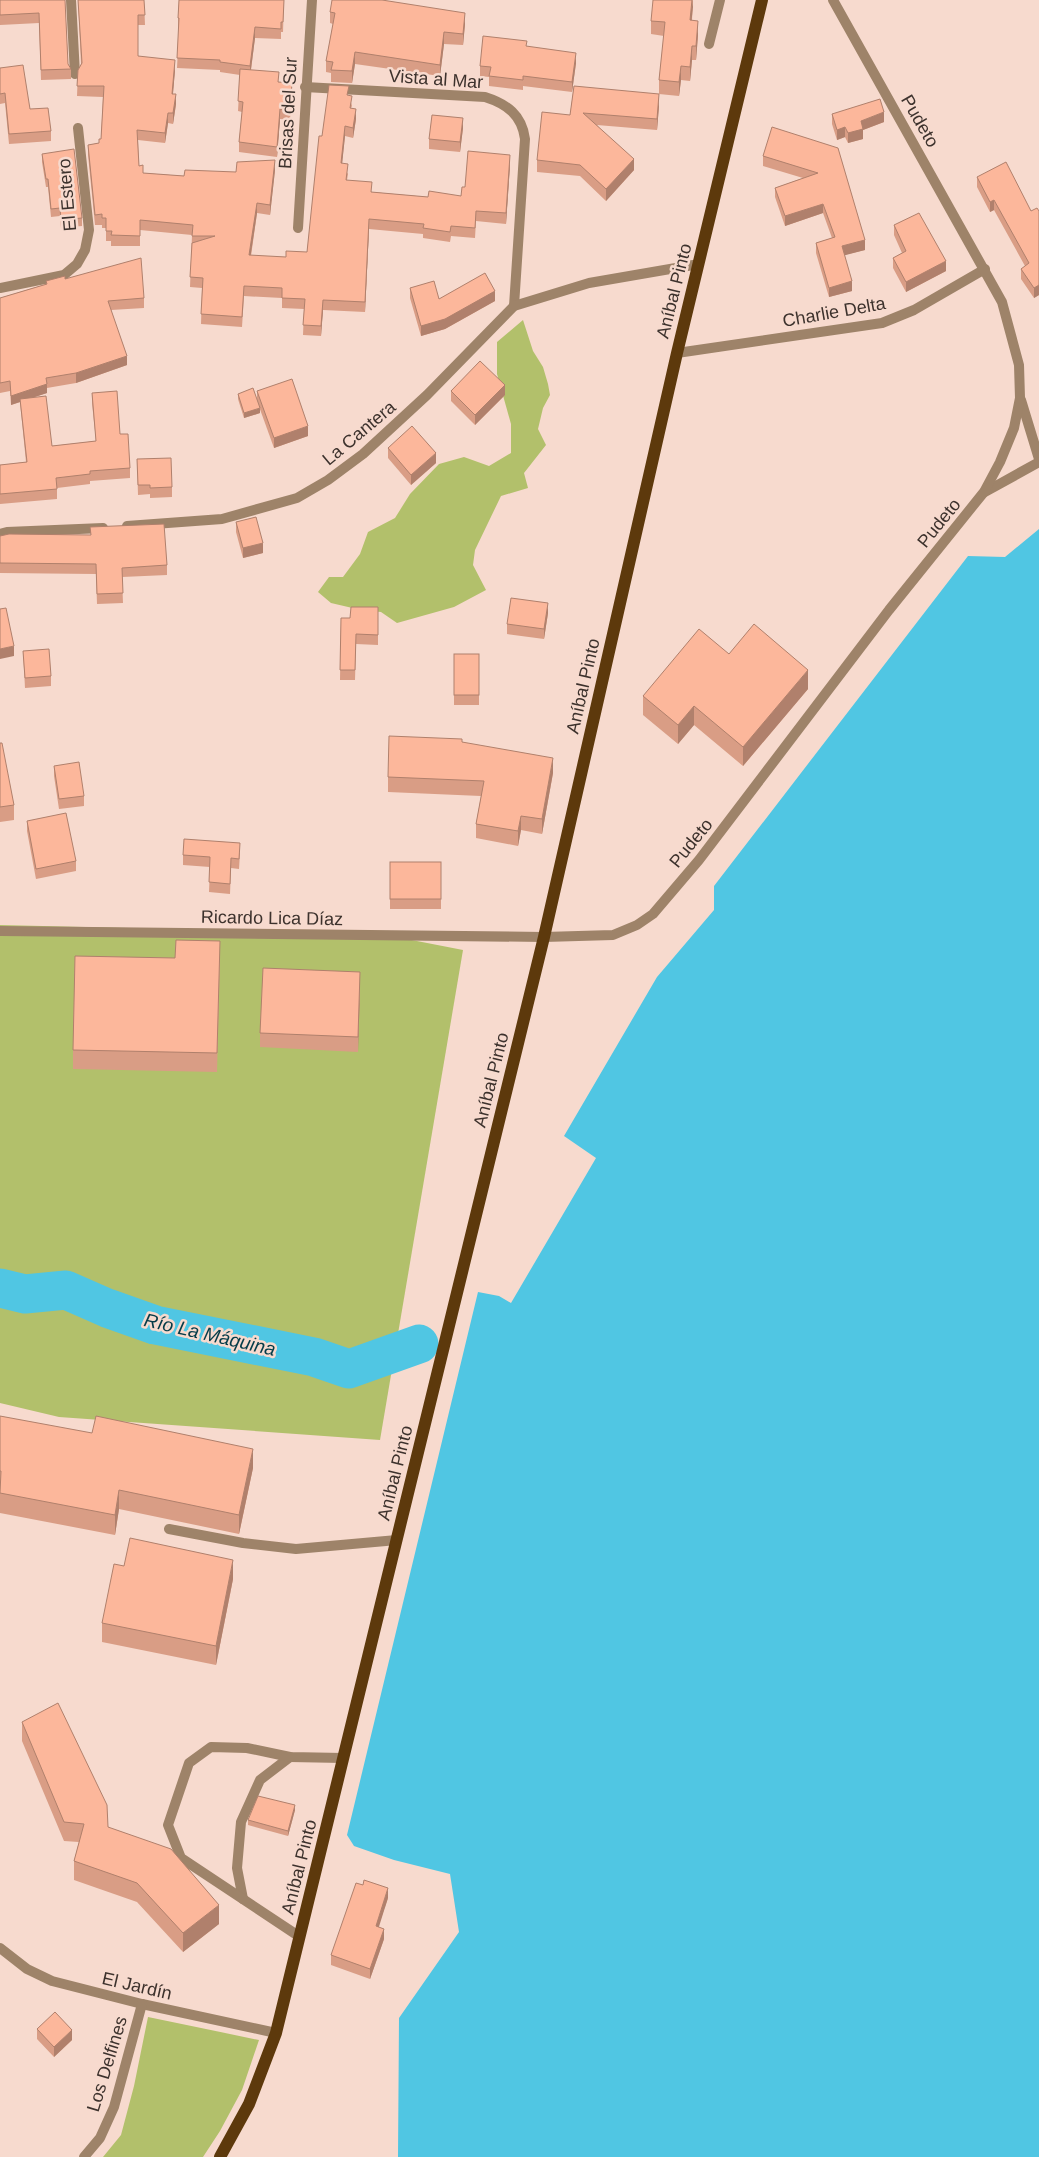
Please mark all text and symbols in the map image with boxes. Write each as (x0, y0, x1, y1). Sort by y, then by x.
street label: Brisas del Sur (275, 57, 301, 169)
street label: Vista al Mar (388, 66, 484, 92)
street label: Pudeto (897, 91, 943, 151)
street label: El Estero (54, 158, 80, 232)
street label: Aníbal Pinto (653, 241, 695, 341)
street label: Charlie Delta (781, 293, 888, 331)
street label: La Cantera (318, 396, 400, 469)
street label: Pudeto (913, 495, 965, 551)
street label: Aníbal Pinto (562, 636, 604, 736)
street label: Pudeto (665, 815, 717, 871)
street label: Ricardo Lica Díaz (201, 907, 343, 929)
street label: Aníbal Pinto (470, 1030, 512, 1130)
water label: Río La Máquina (142, 1309, 278, 1360)
street label: Aníbal Pinto (374, 1423, 416, 1523)
street label: Aníbal Pinto (278, 1817, 320, 1917)
street label: El Jardín (100, 1968, 174, 2004)
street label: Los Delfines (83, 2014, 131, 2114)

